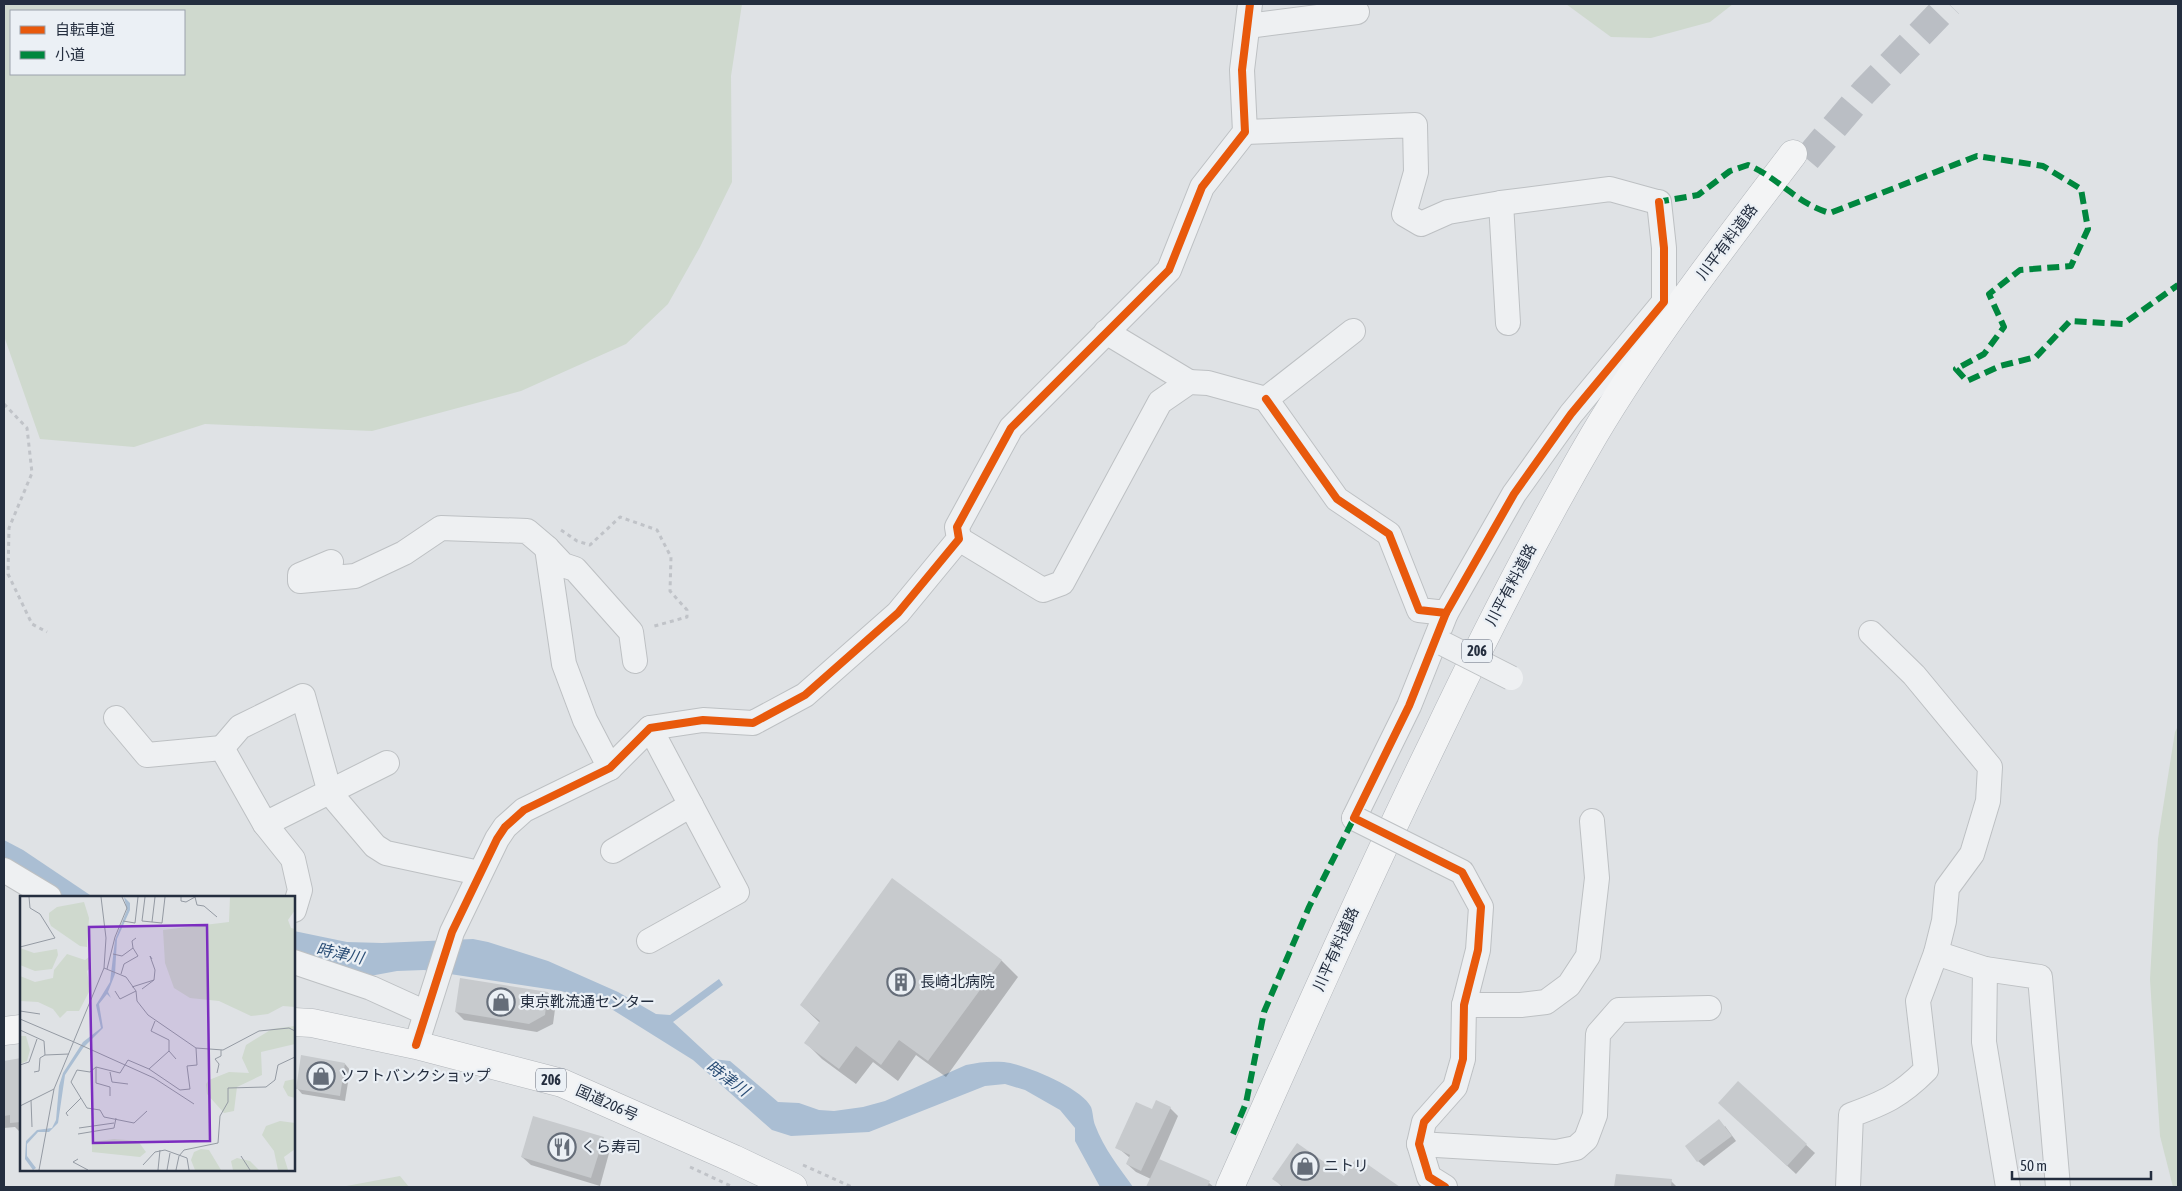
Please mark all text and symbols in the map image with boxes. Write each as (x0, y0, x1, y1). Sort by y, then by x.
legend (10, 10, 185, 75)
text: 自転車道 (55, 21, 115, 38)
text: 小道 (55, 46, 85, 63)
street label: 川平有料道路 (1693, 201, 1760, 283)
street label: 川平有料道路 (1482, 541, 1539, 628)
road number: 206 (1462, 640, 1492, 662)
inset map (20, 896, 295, 1171)
street label: 川平有料道路 (1309, 904, 1362, 993)
water label: 時津川 (315, 939, 367, 967)
building icon: 長崎北病院 (886, 967, 916, 997)
place label: 長崎北病院 (920, 973, 995, 990)
shop icon: 東京靴流通センター (486, 987, 516, 1017)
place label: 東京靴流通センター (520, 993, 655, 1010)
water label: 時津川 (703, 1057, 754, 1101)
shop icon: ソフトバンクショップ (306, 1061, 336, 1091)
place label: ソフトバンクショップ (340, 1067, 491, 1084)
road number: 206 (536, 1068, 566, 1092)
street label: 国道206号 (574, 1081, 641, 1124)
restaurant icon: くら寿司 (547, 1132, 577, 1162)
place label: くら寿司 (581, 1138, 641, 1155)
scale bar (2012, 1148, 2151, 1180)
shop icon: ニトリ (1290, 1151, 1320, 1181)
place label: ニトリ (1324, 1157, 1369, 1174)
text: 50 m (2020, 1157, 2047, 1174)

